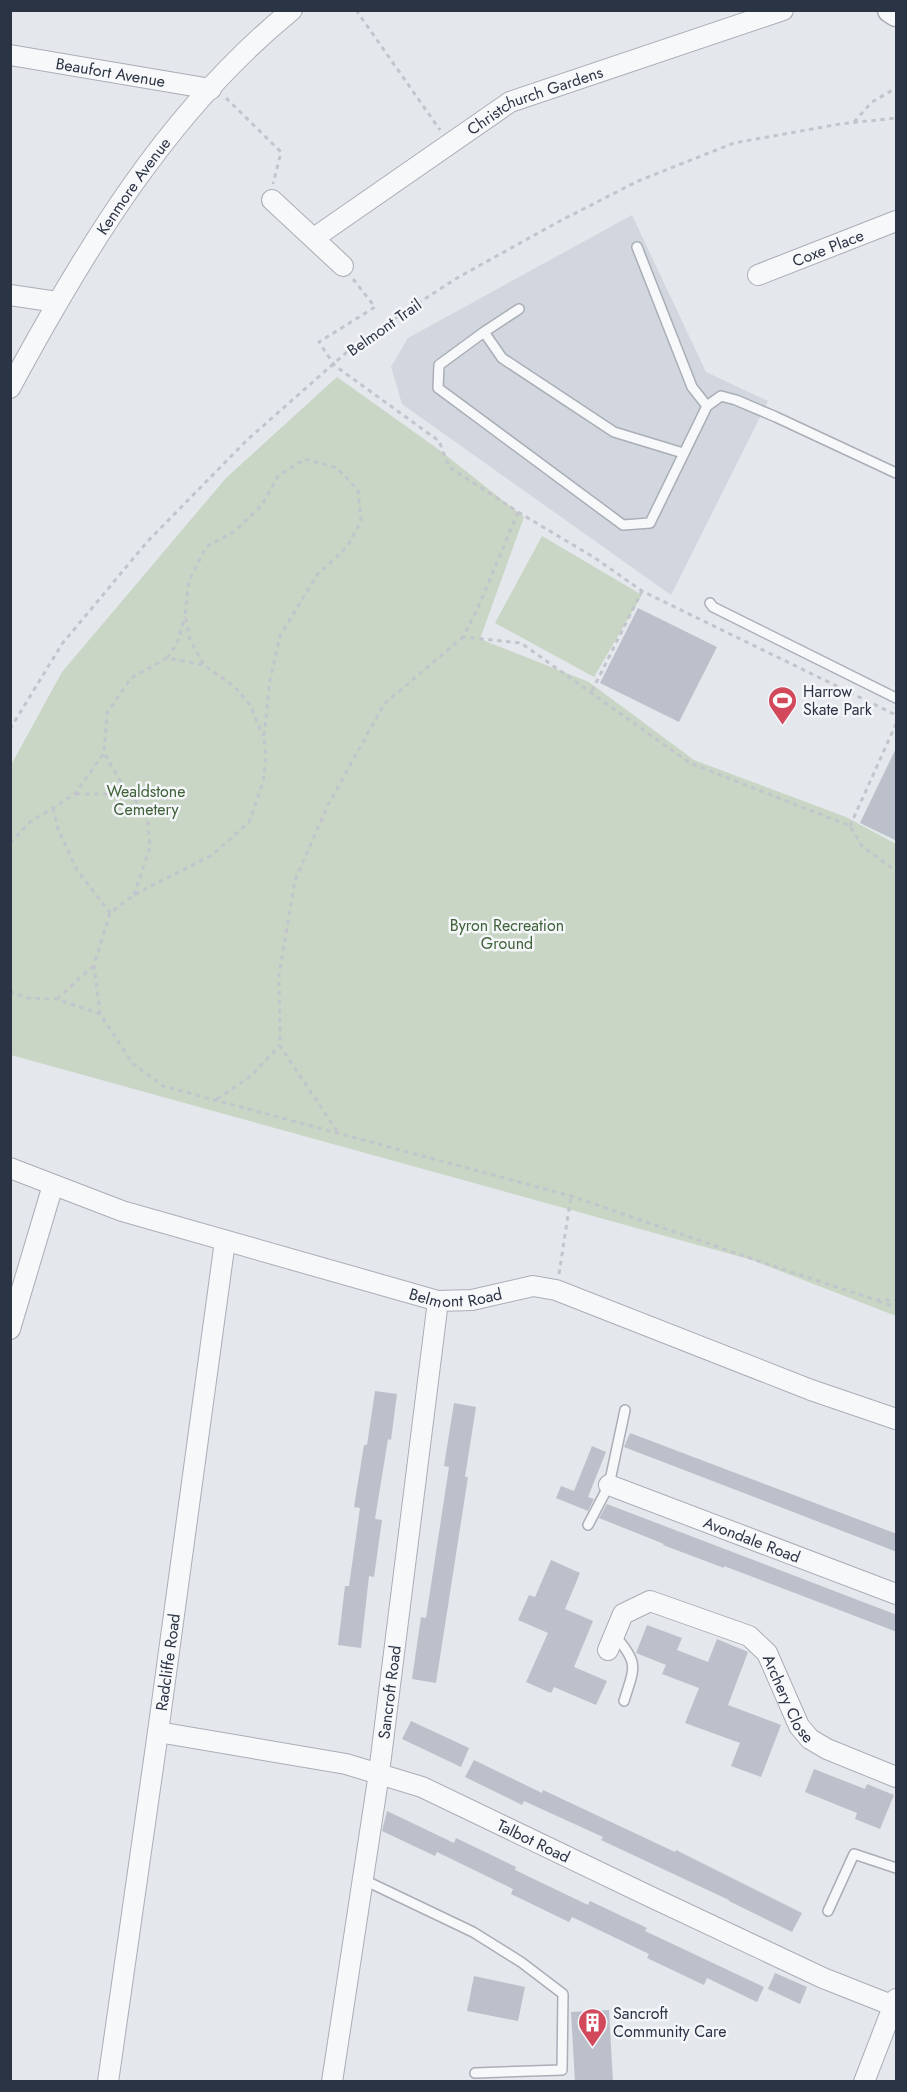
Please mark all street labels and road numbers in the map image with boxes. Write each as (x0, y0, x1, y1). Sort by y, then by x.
street label: Beaufort Avenue (54, 52, 167, 93)
street label: Christchurch Gardens (462, 60, 606, 141)
street label: Kenmore Avenue (91, 132, 176, 239)
street label: Coxe Place (789, 224, 867, 273)
street label: Belmont Trail (342, 293, 426, 362)
street label: Belmont Road (406, 1282, 504, 1314)
street label: Avondale Road (700, 1511, 804, 1569)
street label: Radcliffe Road (150, 1612, 186, 1712)
street label: Sancroft Road (372, 1644, 407, 1740)
street label: Archery Close (757, 1651, 819, 1748)
street label: Talbot Road (493, 1814, 574, 1868)

